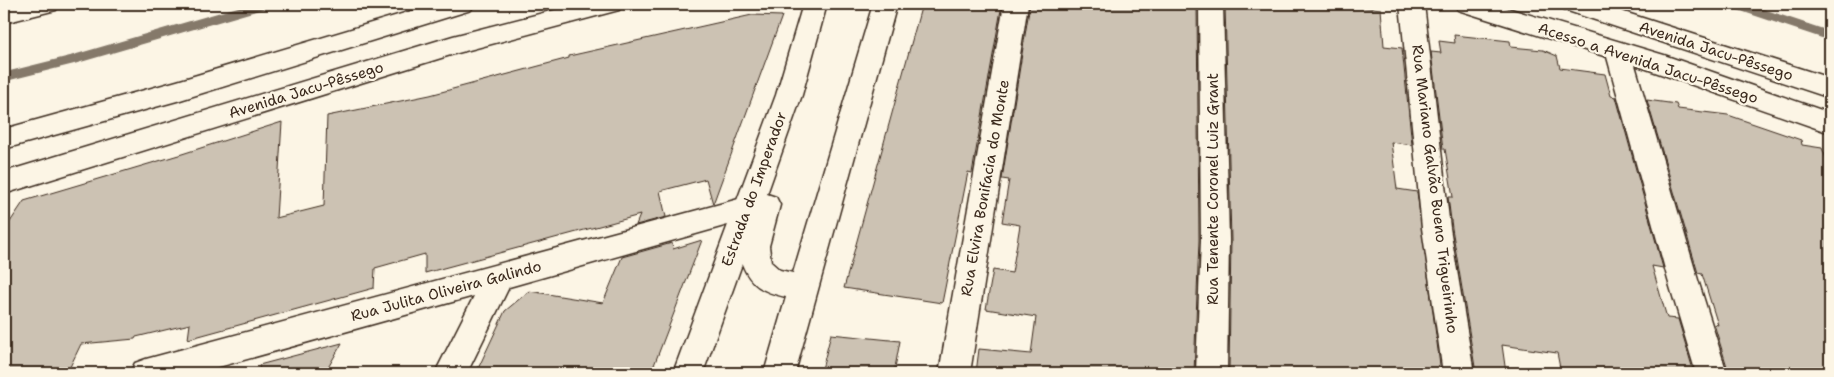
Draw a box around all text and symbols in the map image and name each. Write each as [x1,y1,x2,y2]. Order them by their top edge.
street label: Avenida Jacu-Pêssego [1636,17,1796,85]
street label: Acesso a Avenida Jacu-Pêssego [1535,18,1761,108]
street label: Rua Mariano Galvão Bueno Trigueirinho [1407,43,1463,335]
street label: Avenida Jacu-Pêssego [226,57,386,123]
street label: Rua Tenente Coronel Luiz Grant [1203,73,1223,305]
street label: Rua Elvira Bonifacia do Monte [956,78,1014,298]
street label: Estrada do Imperador [717,109,791,269]
street label: Rua Julita Oliveira Galindo [349,256,543,326]

